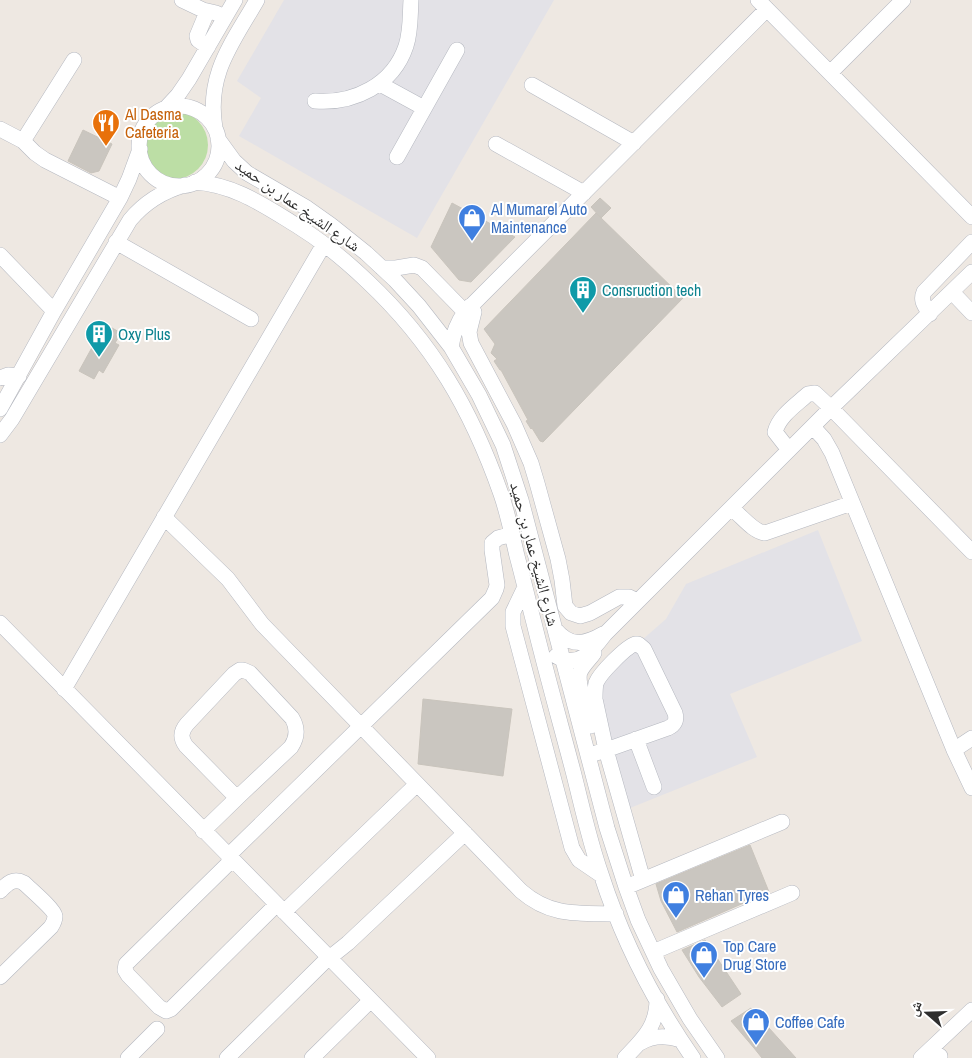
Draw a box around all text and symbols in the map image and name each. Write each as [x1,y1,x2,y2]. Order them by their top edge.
place label: Al Dasma Cafeteria [124,103,183,143]
restaurant icon: Al Dasma Cafeteria [91,108,121,147]
street label: شارع الشيخ عمار بن حميد [231,154,365,256]
place label: Al Mumarel Auto Maintenance [490,198,587,238]
shop icon: Al Mumarel Auto Maintenance [457,203,487,242]
building icon: Consruction tech [568,275,598,314]
place label: Consruction tech [602,279,701,301]
building icon: Oxy Plus [84,319,114,358]
place label: Oxy Plus [118,323,171,345]
street label: شارع الشيخ عمار بن حميد [505,480,565,628]
shop icon: Rehan Tyres [661,880,691,919]
place label: Rehan Tyres [695,884,769,906]
place label: Top Care Drug Store [723,935,786,975]
shop icon: Top Care Drug Store [689,940,719,979]
north arrow [902,988,952,1038]
text: ش [904,998,926,1019]
shop icon: Coffee Cafe [741,1007,771,1046]
place label: Coffee Cafe [775,1011,845,1033]

